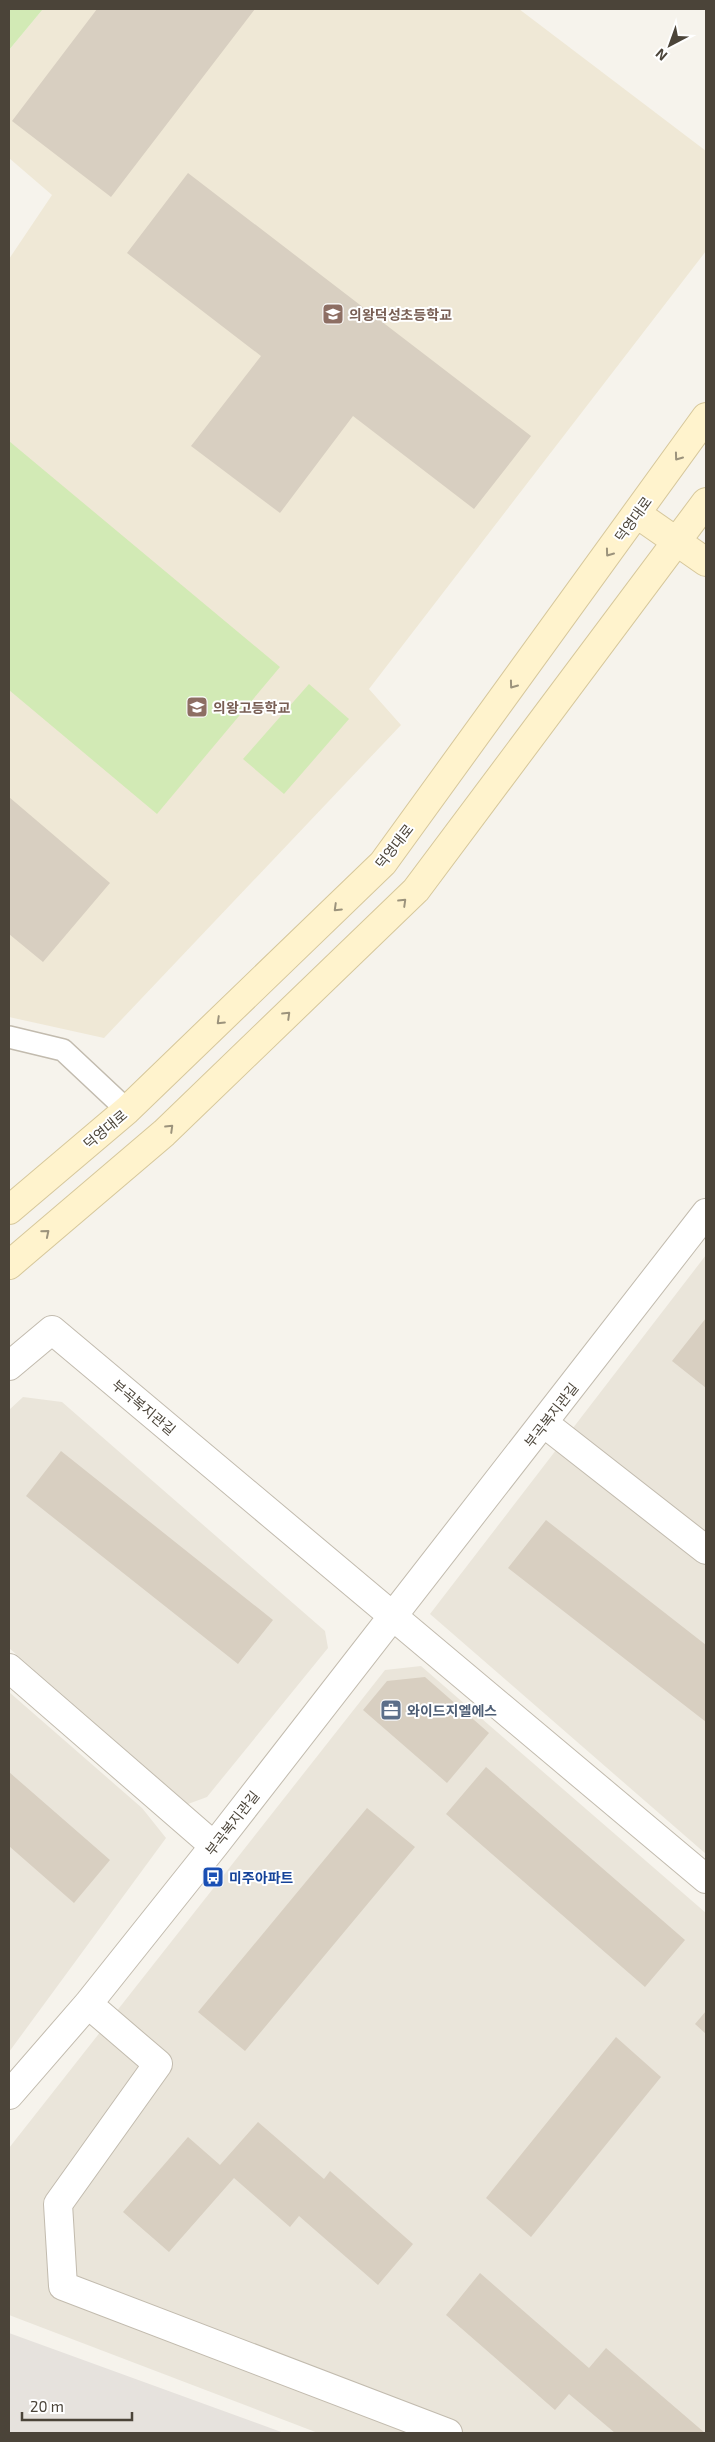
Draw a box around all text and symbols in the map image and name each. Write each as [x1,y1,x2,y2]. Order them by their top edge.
north arrow [645,20,695,70]
text: N [652,45,671,65]
school or university icon: 의왕덕성초등학교 [321,302,345,326]
place label: 의왕덕성초등학교 [349,306,452,323]
one-way arrow [675,451,684,461]
street label: 덕영대로 [611,493,655,545]
one-way arrow [606,547,614,556]
one-way arrow [510,679,519,689]
school or university icon: 의왕고등학교 [185,695,209,719]
place label: 의왕고등학교 [213,699,290,716]
street label: 덕영대로 [371,820,417,872]
one-way arrow [398,899,407,908]
one-way arrow [333,902,342,911]
one-way arrow [281,1012,290,1021]
one-way arrow [217,1015,226,1024]
street label: 덕영대로 [80,1106,130,1152]
one-way arrow [164,1125,173,1134]
one-way arrow [40,1230,49,1239]
street label: 부곡복지관길 [109,1376,179,1438]
street label: 부곡복지관길 [521,1379,581,1451]
office icon: 와이드지엘에스 [379,1698,403,1722]
place label: 와이드지엘에스 [407,1702,497,1719]
street label: 부곡복지관길 [202,1787,262,1859]
bus stop icon: 미주아파트 [201,1865,225,1889]
place label: 미주아파트 [229,1869,294,1886]
scale bar [22,2390,132,2422]
text: 20 m [30,2397,64,2415]

